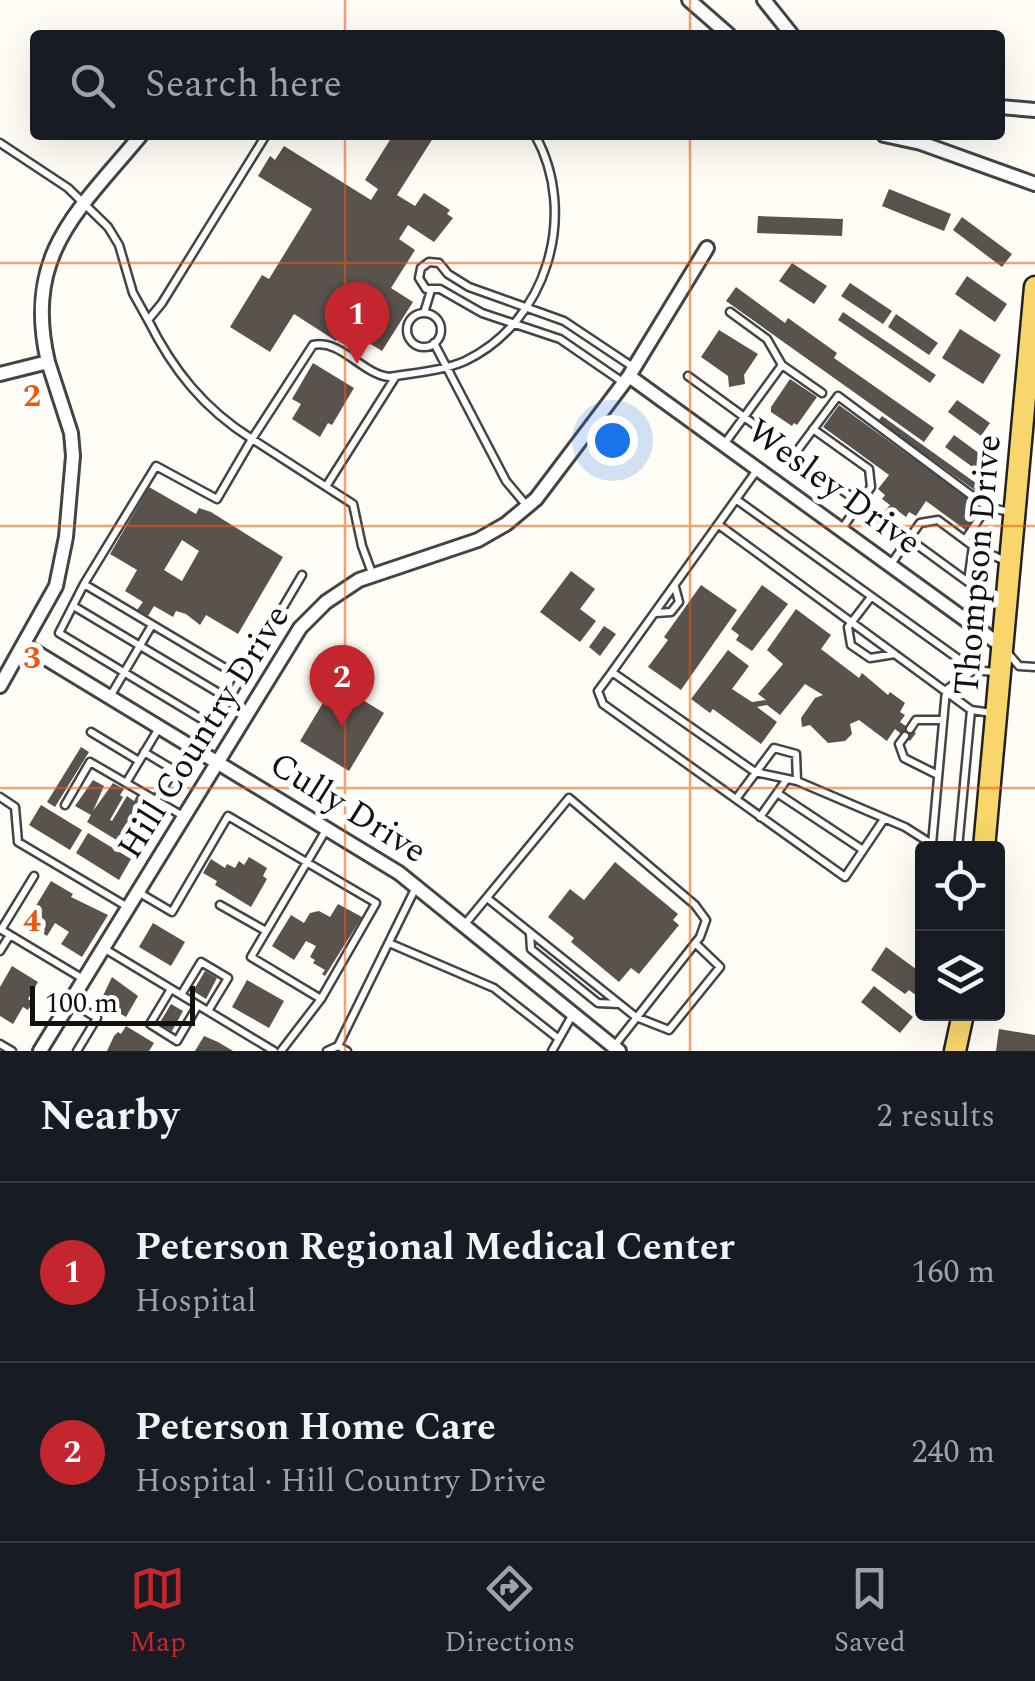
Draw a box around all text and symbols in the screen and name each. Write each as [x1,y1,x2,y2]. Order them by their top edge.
search box [30,30,1005,140]
text: Search here [145,56,342,114]
icon: search [65,58,120,113]
pin: 1 [324,282,390,364]
text: 2 [23,372,41,421]
street label: Wesley Drive [736,406,932,568]
your location [587,415,638,466]
street label: Thompson Drive [940,432,1016,698]
street label: Hill Country Drive [104,595,304,869]
text: 3 [23,634,41,683]
pin: 2 [310,644,374,727]
street label: Cully Drive [259,739,437,877]
map controls [915,841,1005,1021]
button: locate [915,841,1005,931]
text: 4 [23,897,41,946]
button: layers [915,931,1005,1021]
scale bar [30,981,195,1026]
text: 100 m [45,982,118,1025]
text: Nearby [40,1085,179,1148]
text: 2 results [876,1092,995,1141]
text: Peterson Regional Medical Center [135,1219,735,1277]
text: 1 [64,1248,81,1297]
text: 160 m [911,1248,995,1297]
text: Hospital [135,1277,256,1326]
text: Peterson Home Care [135,1399,496,1457]
text: 2 [64,1428,81,1477]
text: 240 m [911,1428,995,1477]
text: Hospital · Hill Country Drive [135,1457,546,1506]
tab: Map [129,1561,186,1664]
tab: Directions [444,1561,575,1664]
tab: Saved [834,1561,906,1664]

